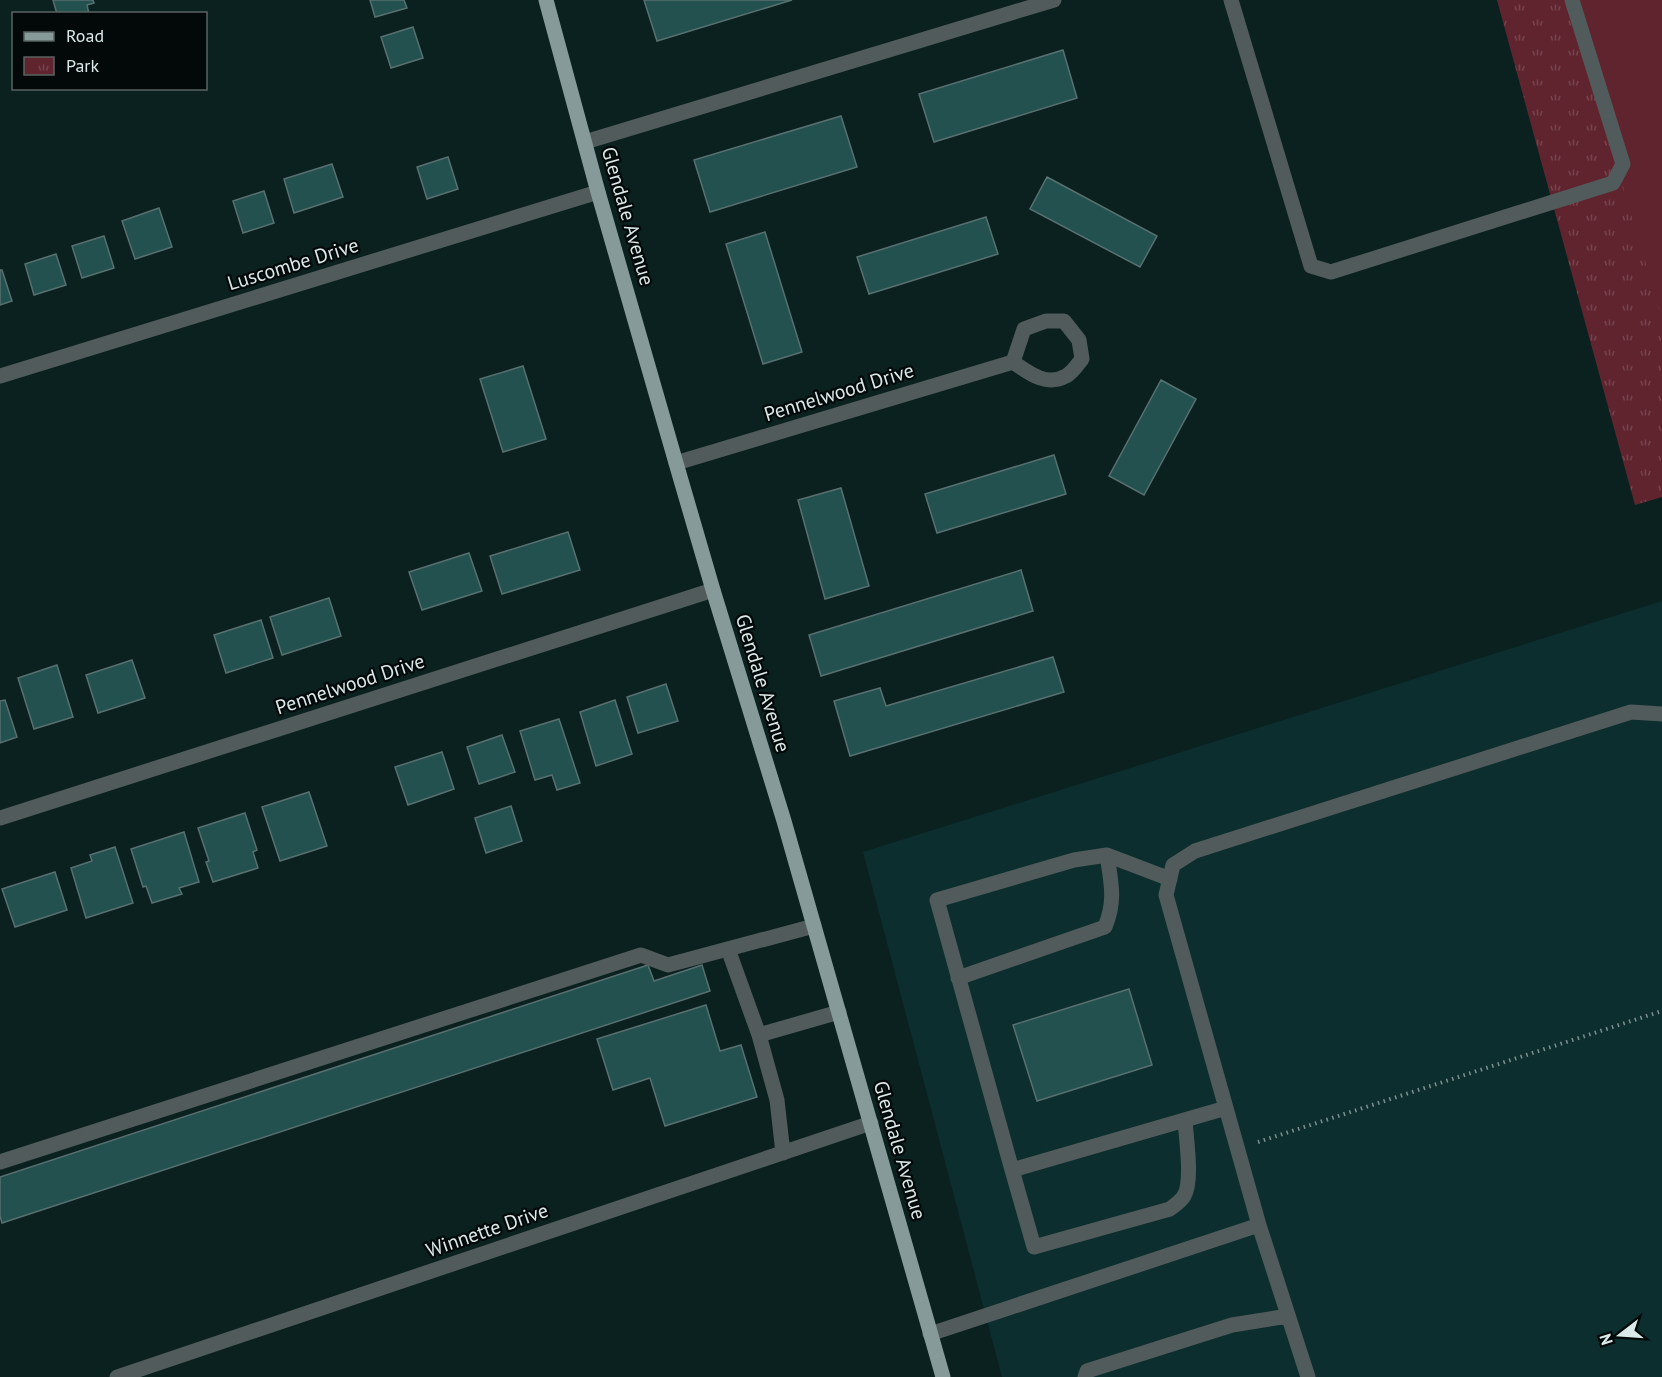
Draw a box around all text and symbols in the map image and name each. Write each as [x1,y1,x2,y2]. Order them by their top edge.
legend [12,12,207,90]
text: Road [66,24,104,47]
text: Park [66,54,99,77]
street label: Glendale Avenue [596,144,660,288]
street label: Luscombe Drive [224,232,362,296]
street label: Pennelwood Drive [761,357,917,427]
street label: Glendale Avenue [730,611,796,755]
street label: Pennelwood Drive [272,648,428,720]
street label: Glendale Avenue [868,1078,932,1222]
street label: Winnette Drive [422,1197,552,1263]
north arrow [1590,1305,1650,1365]
text: N [1595,1331,1617,1347]

